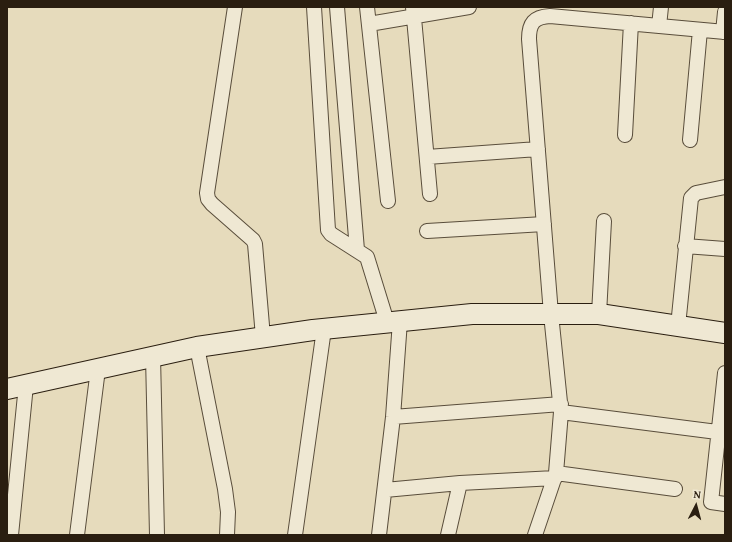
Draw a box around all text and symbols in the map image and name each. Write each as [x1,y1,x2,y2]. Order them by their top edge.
north arrow [676,486,716,526]
text: N [693,486,702,502]

